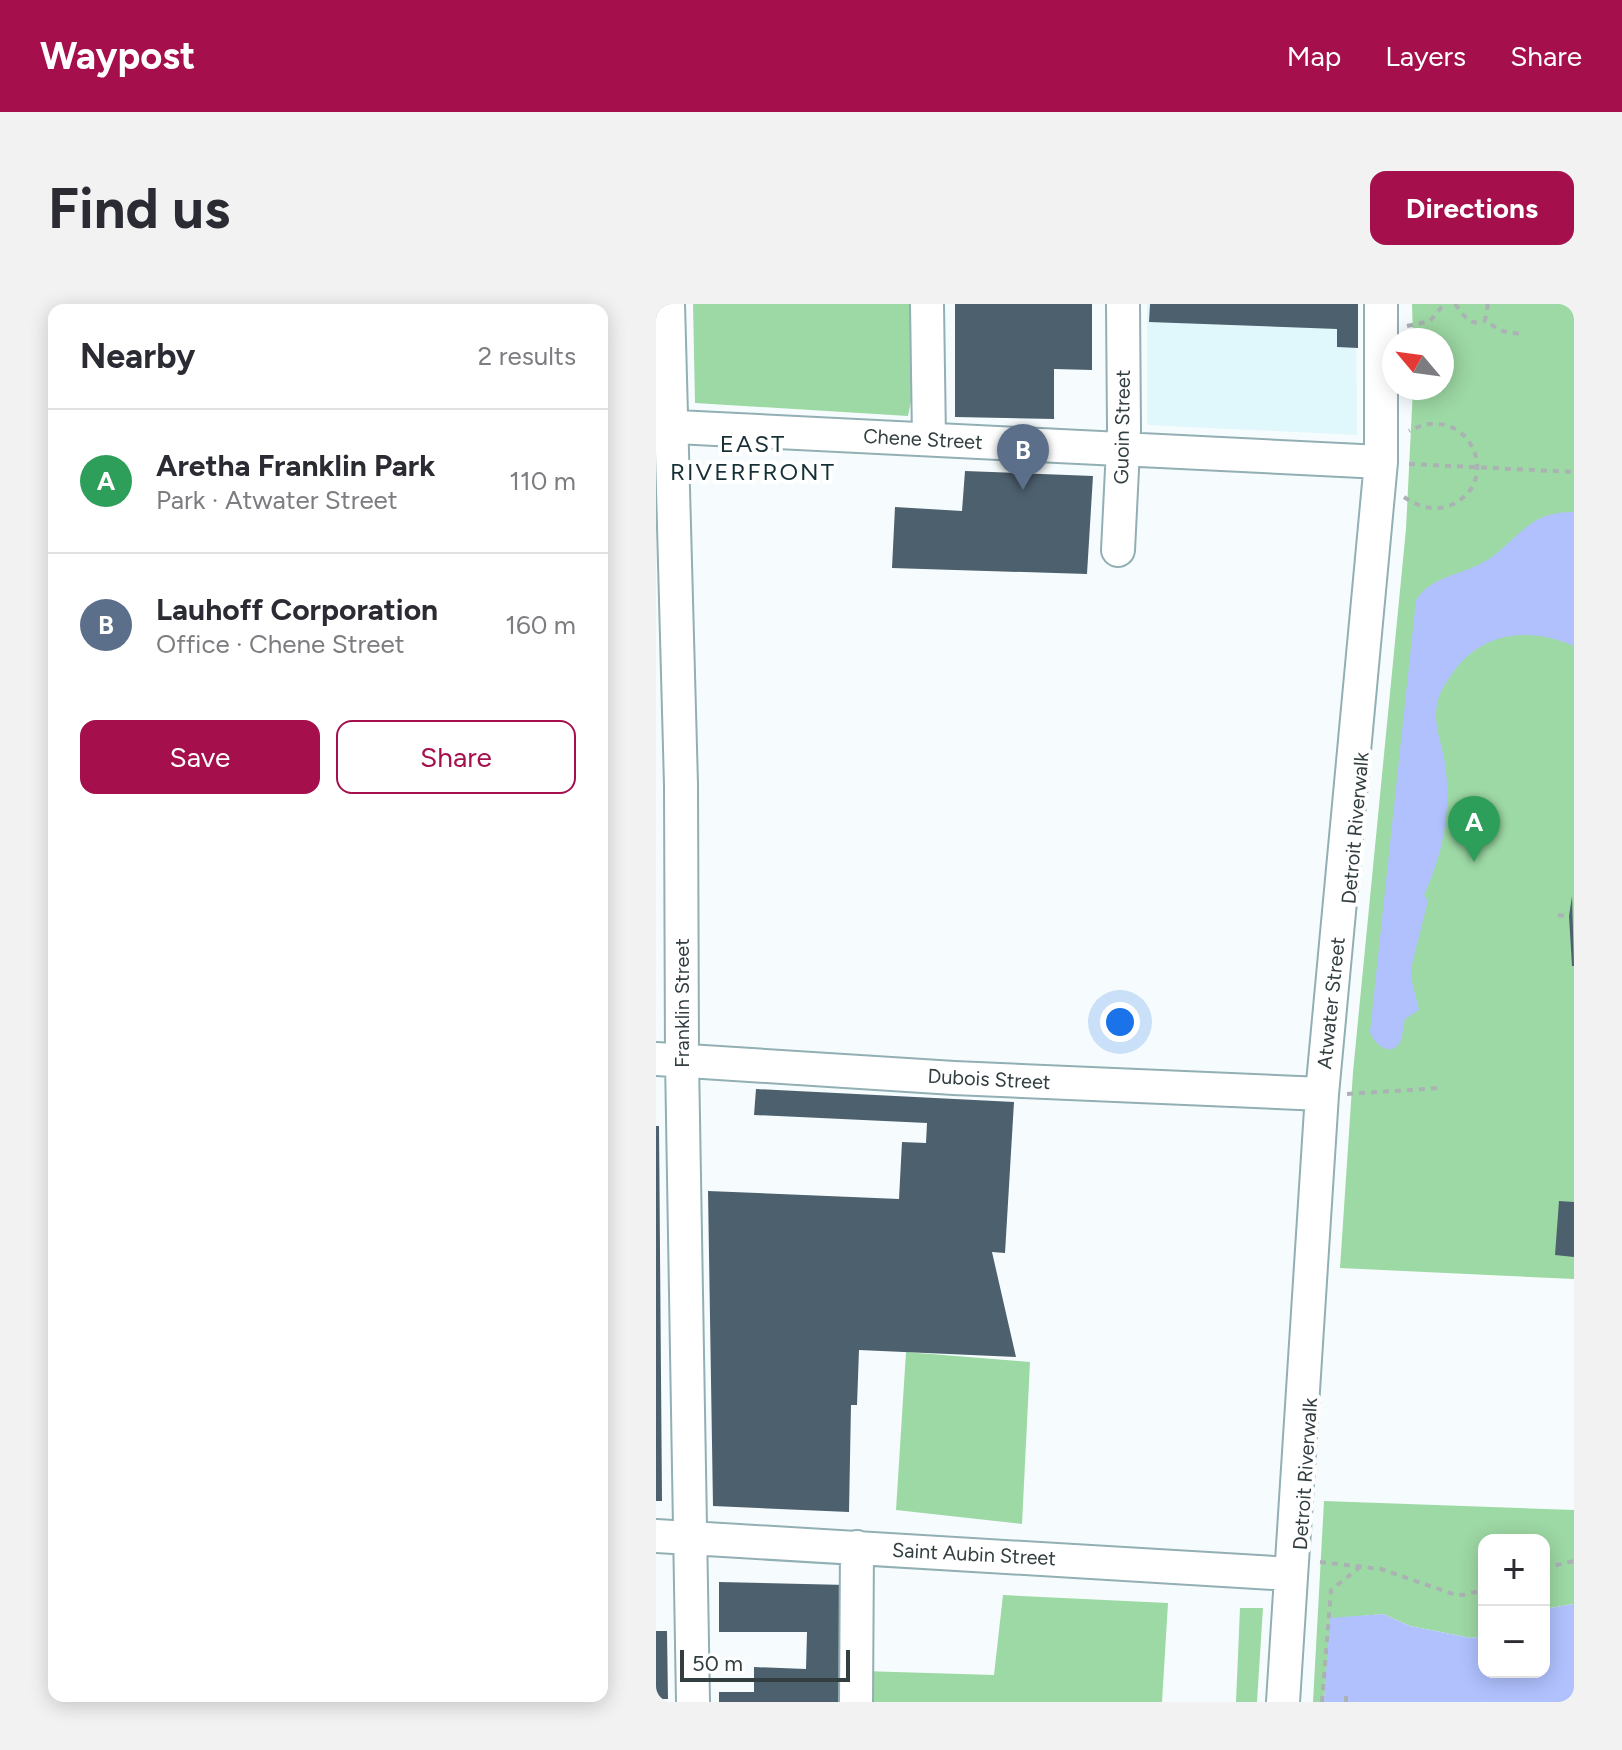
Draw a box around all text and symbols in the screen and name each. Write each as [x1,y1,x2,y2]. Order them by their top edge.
text: Waypost [40,33,195,79]
text: Map [1287,39,1341,73]
text: Layers [1385,39,1466,73]
text: Share [1510,39,1582,73]
button: Directions [1370,171,1574,245]
text: Find us [48,175,230,242]
north arrow [1382,328,1454,400]
text: Nearby [80,336,195,377]
text: 2 results [478,340,576,372]
street label: Guoin Street [1109,369,1135,485]
street label: Chene Street [863,424,983,454]
pin: B [997,424,1049,490]
district label: EAST RIVERFRONT [670,429,836,486]
text: Aretha Franklin Park [156,447,435,484]
text: A [97,465,115,497]
text: 110 m [509,465,576,497]
text: Park · Atwater Street [156,484,398,516]
text: Lauhoff Corporation [156,591,438,628]
text: B [98,609,114,641]
text: 160 m [505,609,576,641]
text: Office · Chene Street [156,628,404,660]
button: Save [80,720,320,794]
button: Share [336,720,576,794]
street label: Detroit Riverwalk [1336,751,1374,905]
pin: A [1448,796,1500,862]
street label: Atwater Street [1312,936,1350,1070]
street label: Franklin Street [670,938,694,1068]
your location [1100,1002,1140,1042]
street label: Dubois Street [927,1064,1051,1094]
street label: Detroit Riverwalk [1288,1397,1322,1551]
map controls [1478,1534,1550,1678]
button: + [1478,1534,1550,1606]
street label: Saint Aubin Street [892,1538,1056,1570]
button: − [1478,1606,1550,1678]
scale bar [680,1646,850,1682]
text: 50 m [692,1650,743,1677]

